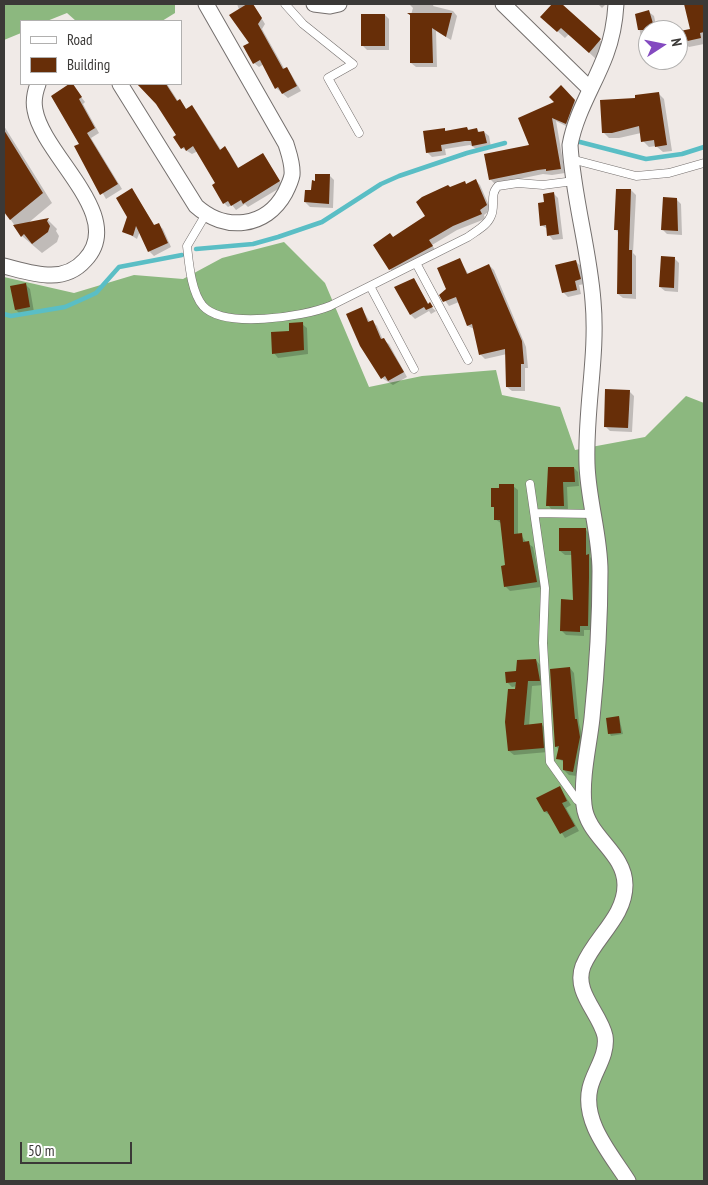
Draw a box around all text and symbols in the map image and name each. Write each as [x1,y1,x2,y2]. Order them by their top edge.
legend [20,20,182,85]
north arrow [638,20,688,70]
text: Road [67,30,93,49]
text: N [667,37,686,48]
text: Building [67,55,110,74]
scale bar [22,1132,135,1164]
text: 50 m [28,1141,54,1160]

